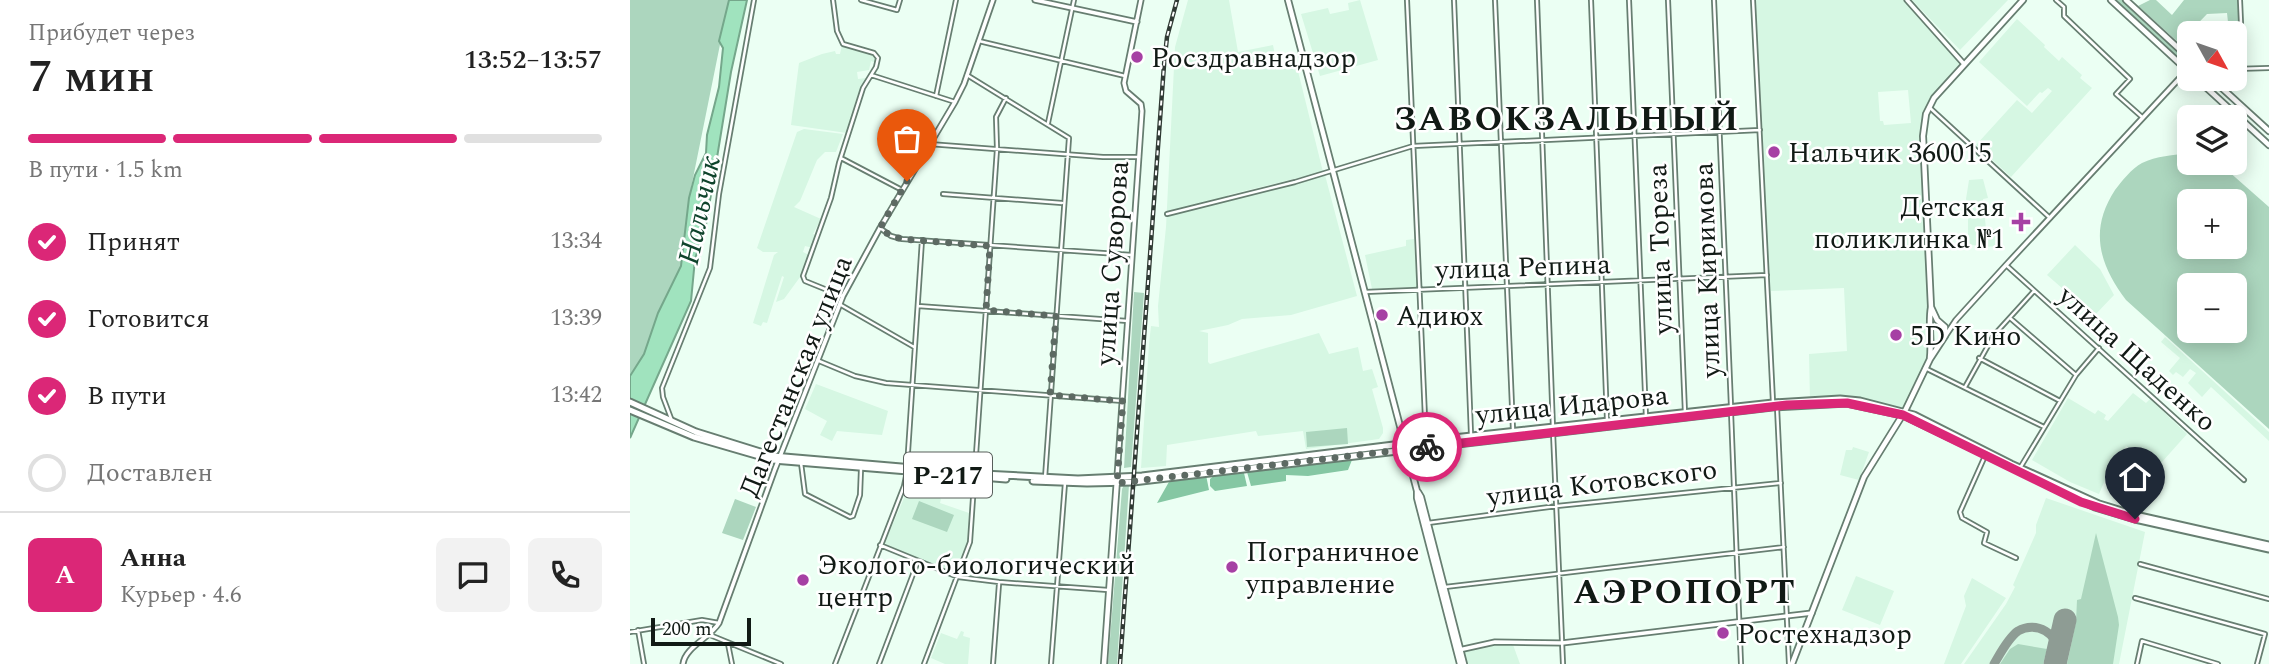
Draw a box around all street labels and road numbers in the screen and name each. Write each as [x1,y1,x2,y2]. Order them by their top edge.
street label: улица Суворова [1084,159,1141,368]
street label: улица Киримова [1682,161,1733,379]
street label: улица Тореза [1636,162,1685,336]
street label: улица Репина [1433,243,1612,292]
street label: Дагестанская улица [728,249,865,504]
street label: улица Щаденко [2047,275,2226,442]
street label: улица Идарова [1473,374,1671,437]
street label: улица Котовского [1484,448,1720,519]
road number: Р-217 [904,453,992,498]

